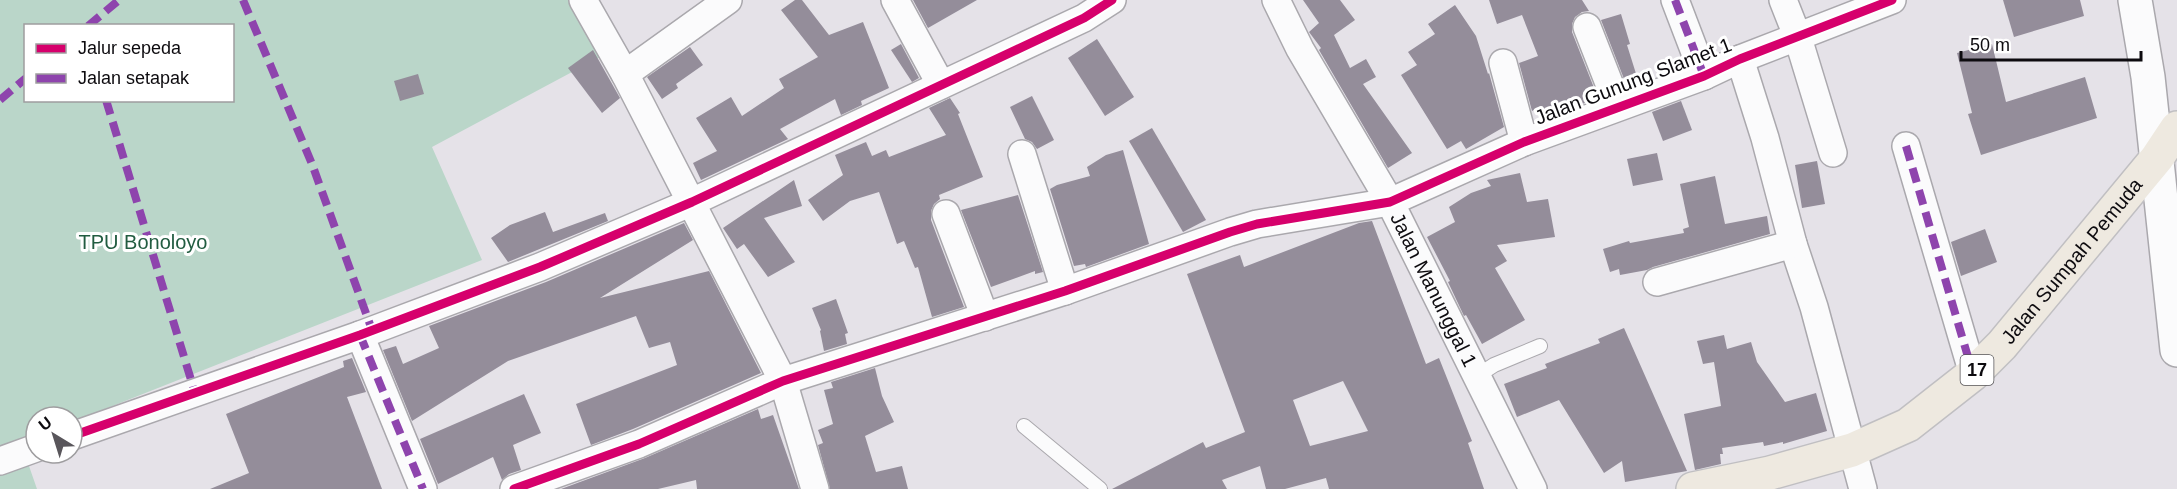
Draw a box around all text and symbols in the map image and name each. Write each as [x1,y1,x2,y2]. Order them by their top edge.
legend [24,24,234,102]
scale bar [1961,24,2141,62]
street label: Jalan Gunung Slamet 1 [1531,33,1735,129]
text: 50 m [1970,35,2010,55]
text: Jalur sepeda [78,38,182,58]
text: Jalan setapak [78,68,190,88]
street label: Jalan Sumpah Pemuda [1997,173,2147,348]
street label: Jalan Manunggal 1 [1386,209,1481,370]
park label: TPU Bonoloyo [79,231,207,253]
road number: 17 [1960,355,1994,385]
north arrow [24,405,84,465]
text: U [35,413,55,434]

